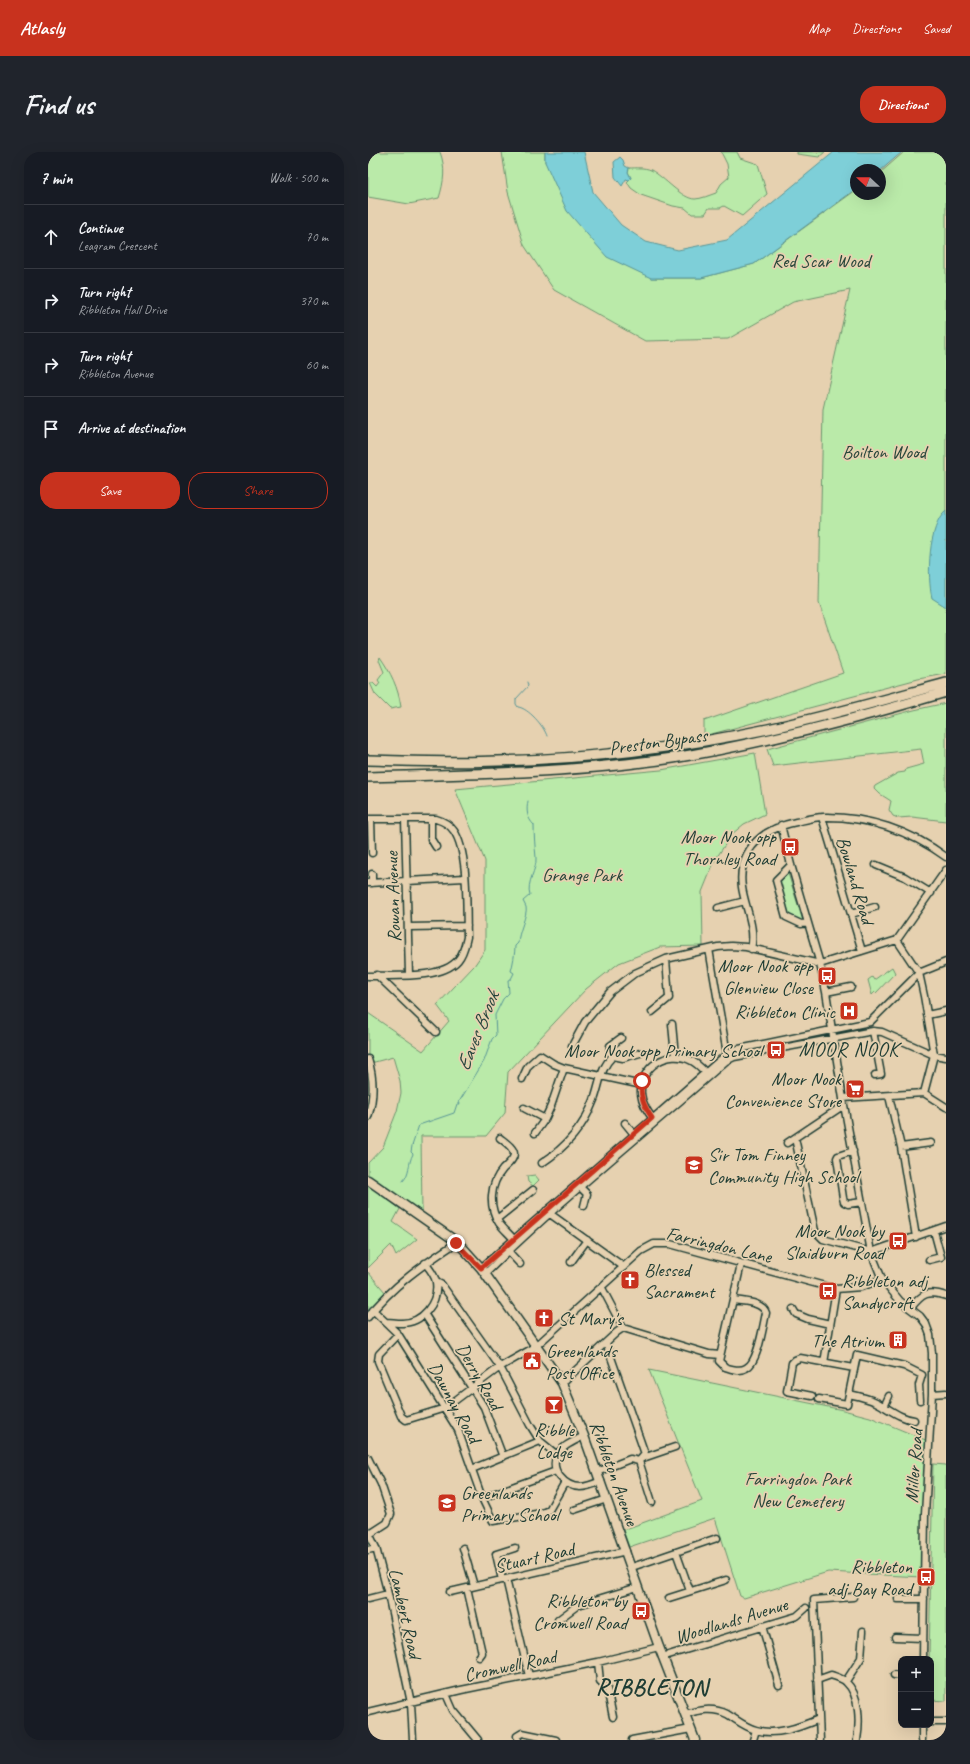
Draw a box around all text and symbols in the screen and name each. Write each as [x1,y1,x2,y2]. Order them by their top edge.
text: Atlasly [20,16,64,40]
text: Map [809,20,830,37]
text: Directions [852,20,901,37]
text: Saved [923,20,950,37]
button: Directions [860,86,946,123]
text: Find us [24,87,94,122]
north arrow [850,164,886,200]
text: 7 min [40,168,73,189]
text: Walk · 500 m [269,170,328,186]
text: Continue [78,219,123,238]
icon: ahead [40,226,62,248]
text: 70 m [306,229,328,245]
text: Leagram Crescent [78,238,157,254]
park label: Red Scar Wood [772,249,873,273]
text: Turn right [78,283,131,302]
icon: right [40,290,62,312]
text: 370 m [300,293,328,309]
text: Ribbleton Hall Drive [78,302,167,318]
text: Turn right [78,347,131,366]
icon: right [40,354,62,376]
text: 60 m [306,357,328,373]
text: Ribbleton Avenue [78,366,153,382]
icon: arrive [40,418,62,440]
text: Arrive at destination [78,419,185,438]
park label: Boilton Wood [842,440,930,464]
button: Save [40,472,180,509]
button: Share [188,472,328,509]
street label: Preston Bypass [608,723,710,761]
place label: Moor Nook opp Thornley Road [681,825,779,871]
street label: Bowland Road [830,834,881,930]
bus stop icon: Moor Nook opp Thornley Road [779,836,801,858]
street label: Rowan Avenue [379,849,407,943]
park label: Grange Park [542,863,623,887]
place label: Moor Nook opp Glenview Close [718,954,815,1000]
bus stop icon: Moor Nook opp Glenview Close [816,965,838,987]
water label: Eaves Brook [450,985,506,1074]
place label: Ribbleton Clinic [735,1000,836,1024]
hospital icon: Ribbleton Clinic [838,1000,860,1022]
district label: MOOR NOOK [799,1037,902,1062]
place label: Moor Nook opp Primary School [564,1039,766,1063]
bus stop icon: Moor Nook opp Primary School [765,1039,787,1061]
place label: Moor Nook Convenience Store [725,1067,843,1113]
route start [633,1072,651,1090]
supermarket icon: Moor Nook Convenience Store [844,1078,866,1100]
place label: Sir Tom Finney Community High School [708,1143,862,1189]
school or university icon: Sir Tom Finney Community High School [683,1154,705,1176]
place label: Moor Nook by Slaidburn Road [785,1219,887,1265]
street label: Farringdon Lane [664,1221,776,1269]
bus stop icon: Moor Nook by Slaidburn Road [887,1230,909,1252]
route end [447,1234,465,1252]
place label: Blessed Sacrament [644,1258,716,1304]
church icon: Blessed Sacrament [619,1269,641,1291]
place label: Ribbleton adj Sandycroft [842,1269,930,1315]
bus stop icon: Ribbleton adj Sandycroft [817,1280,839,1302]
church icon: St Mary's [533,1307,555,1329]
place label: St Mary's [558,1307,625,1331]
place label: The Atrium [811,1329,886,1353]
building icon: The Atrium [887,1329,909,1351]
street label: Derry Road [450,1339,510,1417]
place label: Greenlands Post Office [546,1339,618,1385]
public building icon: Greenlands Post Office [521,1350,543,1372]
street label: Dawnay Road [422,1358,488,1450]
bar icon: Ribble Lodge [543,1394,565,1416]
place label: Ribble Lodge [534,1418,576,1464]
street label: Ribbleton Avenue [584,1418,645,1531]
street label: Miller Road [899,1425,929,1504]
park label: Farringdon Park New Cemetery [745,1467,852,1513]
place label: Greenlands Primary School [461,1481,562,1527]
school or university icon: Greenlands Primary School [436,1492,458,1514]
street label: Stuart Road [492,1536,580,1579]
place label: Ribbleton adj Bay Road [827,1555,916,1601]
street label: Lambert Road [383,1566,428,1664]
bus stop icon: Ribbleton adj Bay Road [915,1566,937,1588]
place label: Ribbleton by Cromwell Road [533,1589,630,1635]
street label: Woodlands Avenue [672,1592,792,1649]
bus stop icon: Ribbleton by Cromwell Road [630,1600,652,1622]
street label: Cromwell Road [462,1644,561,1687]
map controls [898,1656,934,1728]
button: + [898,1656,934,1692]
district label: RIBBLETON [596,1673,711,1702]
button: − [898,1692,934,1728]

